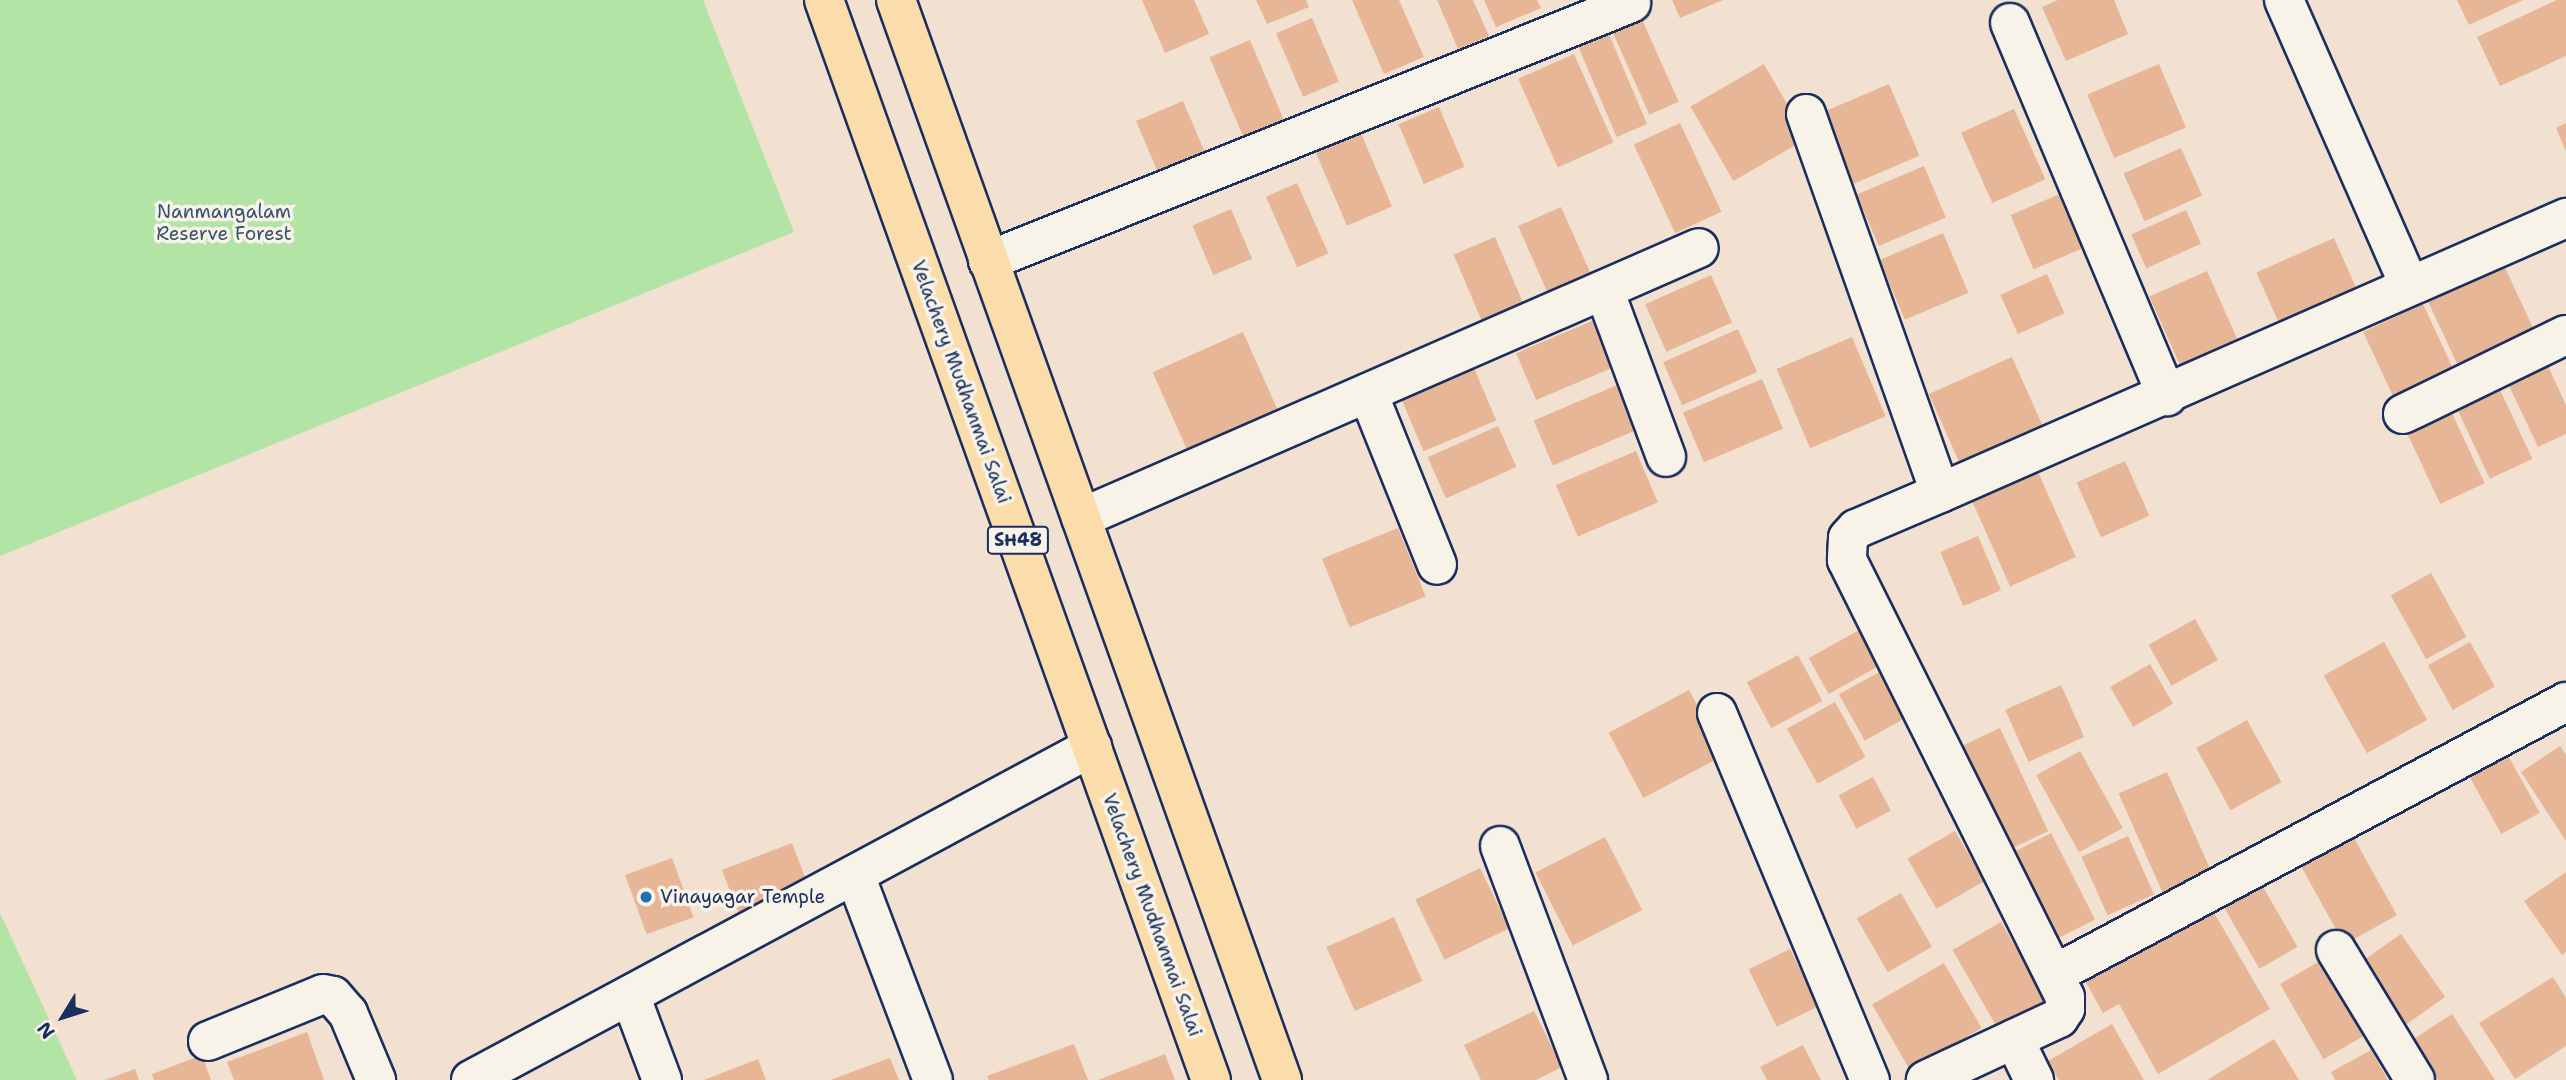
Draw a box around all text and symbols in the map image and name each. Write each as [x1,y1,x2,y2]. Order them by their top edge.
park label: Nanmangalam Reserve Forest [156,201,292,245]
street label: Velachery Mudhanmai Salai [906,257,1016,507]
road number: SH48 [986,526,1050,554]
street label: Velachery Mudhanmai Salai [1097,790,1207,1040]
place label: Vinayagar Temple [660,886,825,908]
marker: Vinayagar Temple [638,889,654,905]
north arrow [28,982,98,1052]
text: N [32,1017,61,1044]

